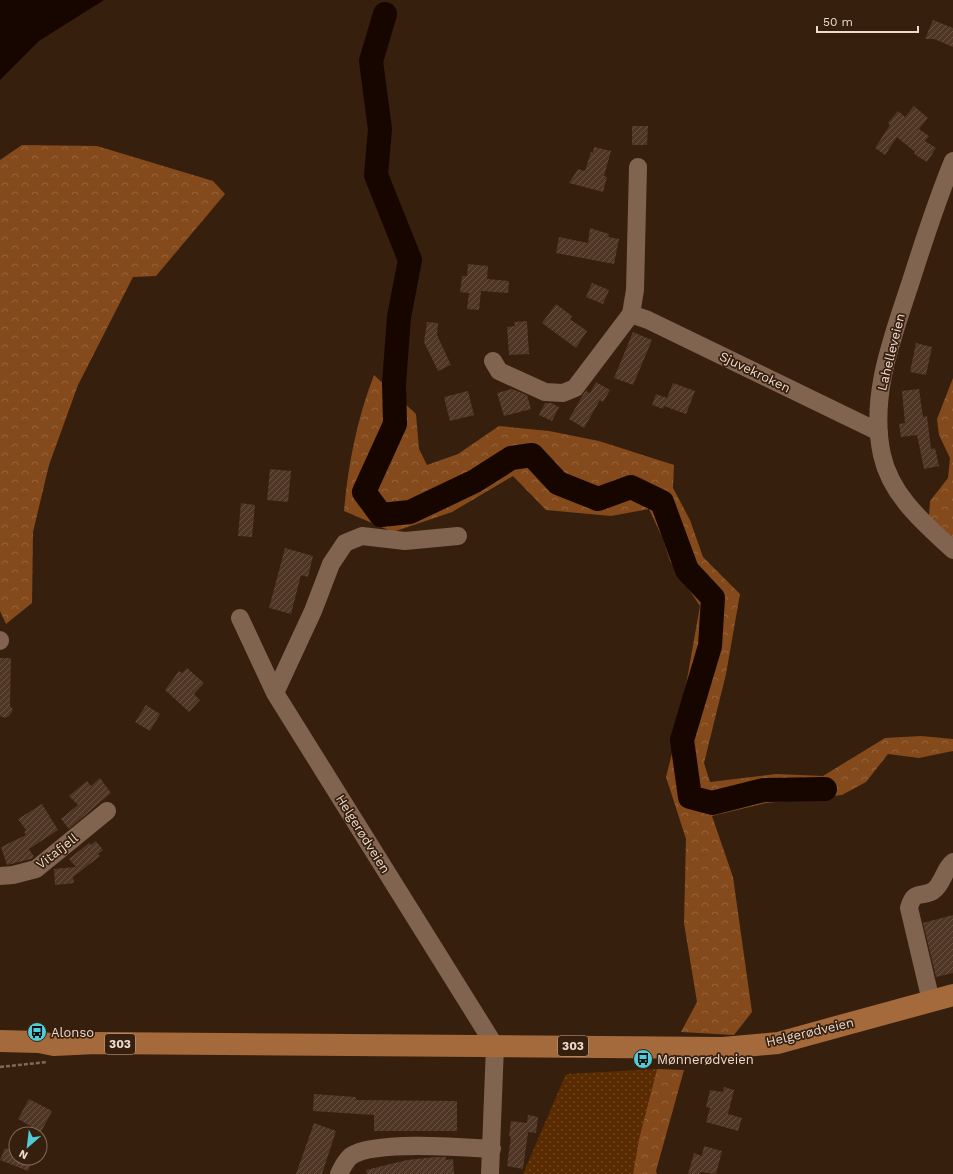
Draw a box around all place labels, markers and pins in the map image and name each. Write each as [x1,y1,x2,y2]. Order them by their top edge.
bus stop icon: Alonso [26,1021,48,1043]
place label: Alonso [51,1025,94,1040]
bus stop icon: Mønnerødveien [632,1048,654,1070]
place label: Mønnerødveien [657,1052,754,1067]

